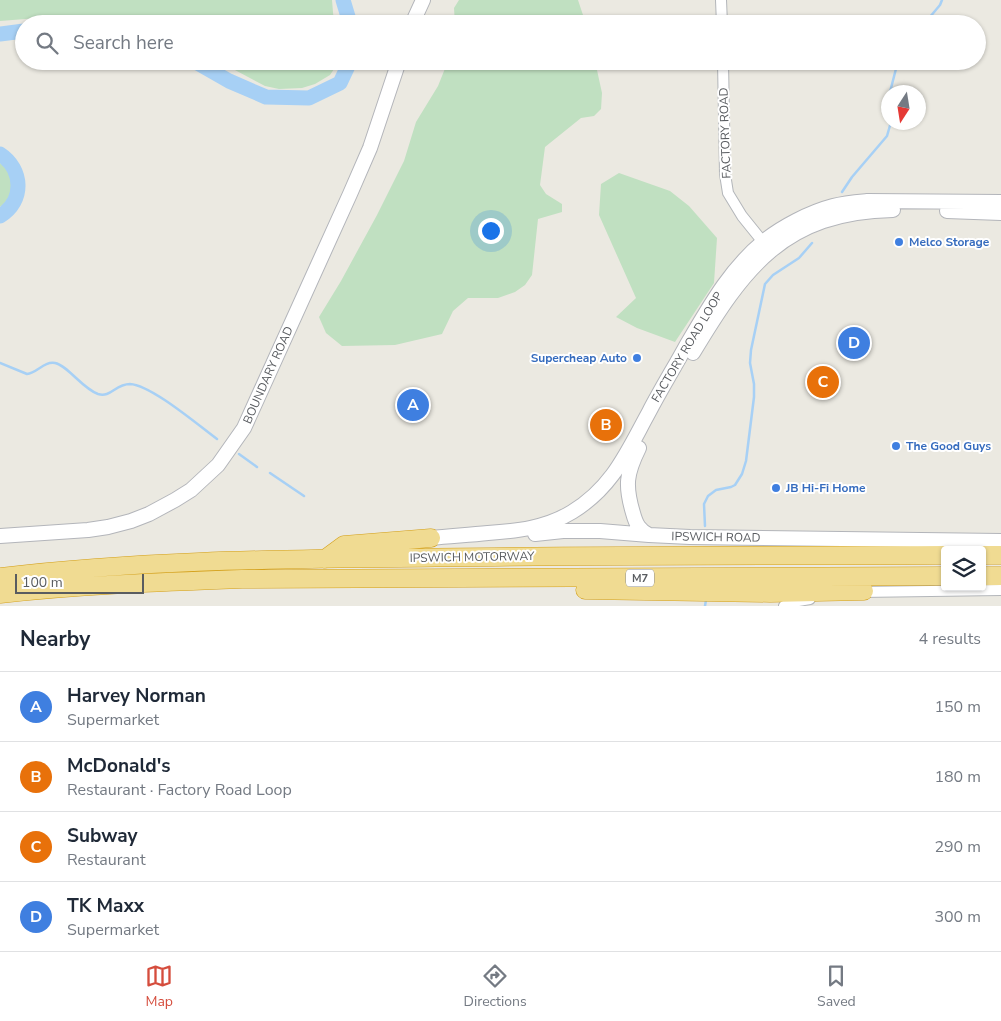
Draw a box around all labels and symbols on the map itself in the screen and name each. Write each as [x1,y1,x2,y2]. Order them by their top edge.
north arrow [881,85,926,130]
street label: FACTORY ROAD [715,87,735,179]
your location [478,218,504,244]
place label: Melco Storage [909,234,990,250]
marker: Melco Storage [893,236,905,248]
street label: FACTORY ROAD LOOP [648,288,727,405]
street label: BOUNDARY ROAD [239,324,297,426]
pin: D [838,324,870,362]
place label: Supercheap Auto [531,350,627,366]
marker: Supercheap Auto [631,352,643,364]
pin: C [807,363,839,401]
pin: A [397,386,429,424]
pin: B [590,406,622,444]
place label: The Good Guys [906,438,991,454]
marker: The Good Guys [890,440,902,452]
place label: JB Hi-Fi Home [785,480,866,496]
marker: JB Hi-Fi Home [770,482,782,494]
street label: IPSWICH ROAD [671,528,761,546]
street label: IPSWICH MOTORWAY [409,548,535,566]
road number: M7 [626,570,654,586]
scale bar [15,571,144,594]

